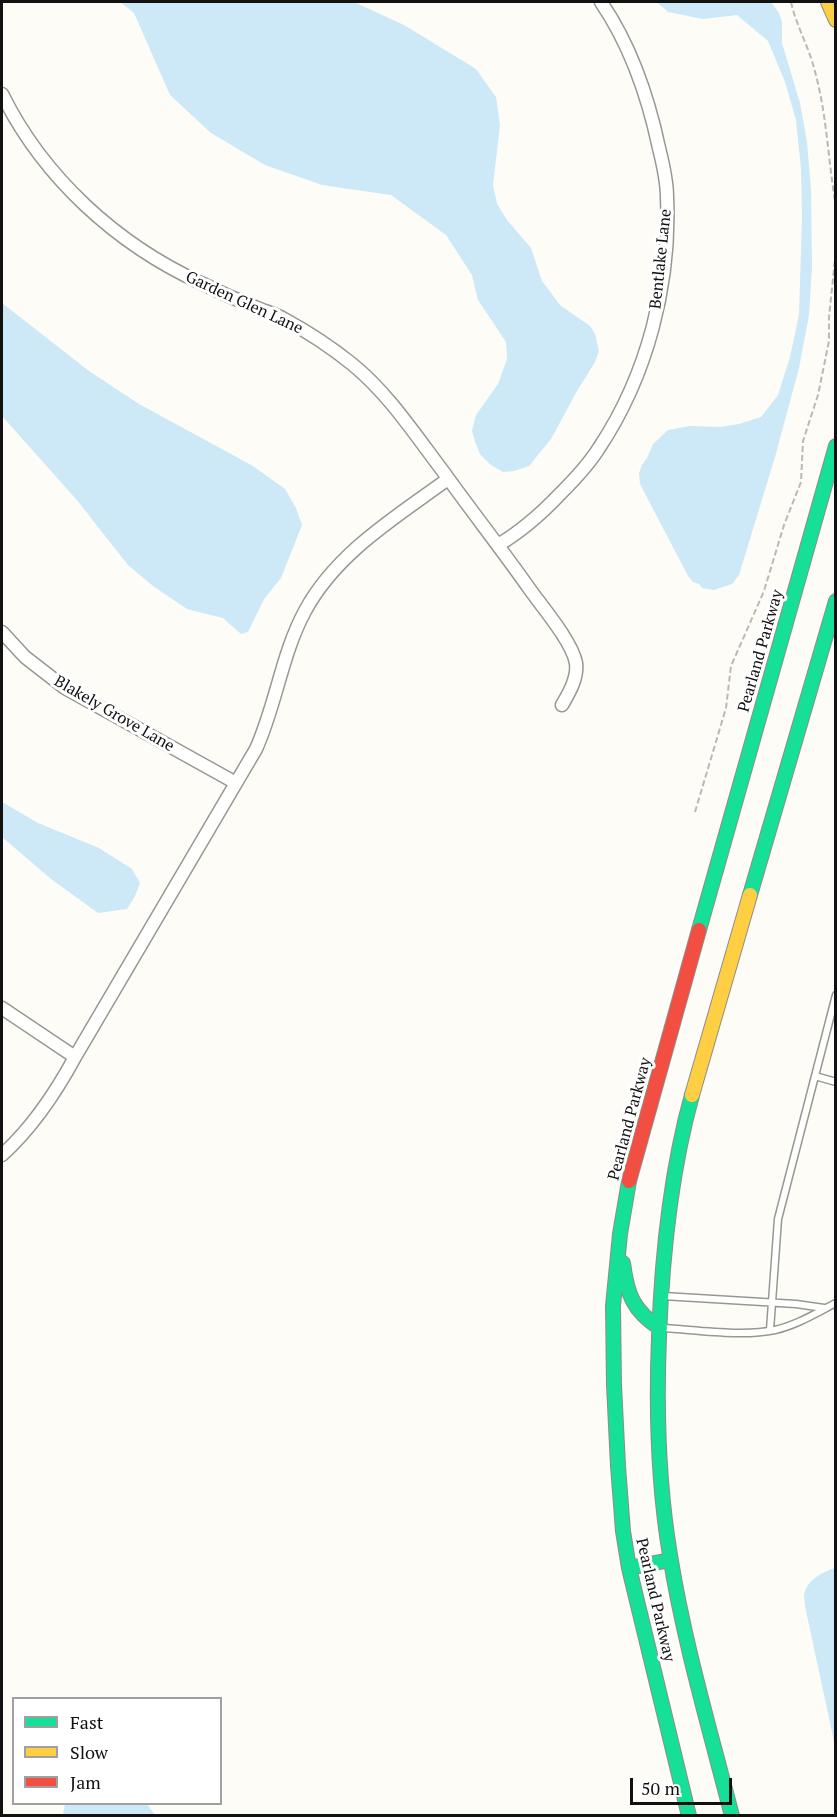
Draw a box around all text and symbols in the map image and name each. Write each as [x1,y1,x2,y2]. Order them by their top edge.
street label: Bentlake Lane [646,208,676,310]
street label: Garden Glen Lane [182,267,306,339]
street label: Pearland Parkway [734,588,788,714]
street label: Blakely Grove Lane [51,672,177,756]
street label: Pearland Parkway [604,1056,656,1182]
street label: Pearland Parkway [631,1536,679,1664]
legend [12,1697,222,1805]
text: Fast [70,1710,103,1734]
text: Slow [70,1740,108,1764]
scale bar [633,1766,735,1804]
text: Jam [70,1770,101,1794]
text: 50 m [641,1776,680,1800]

